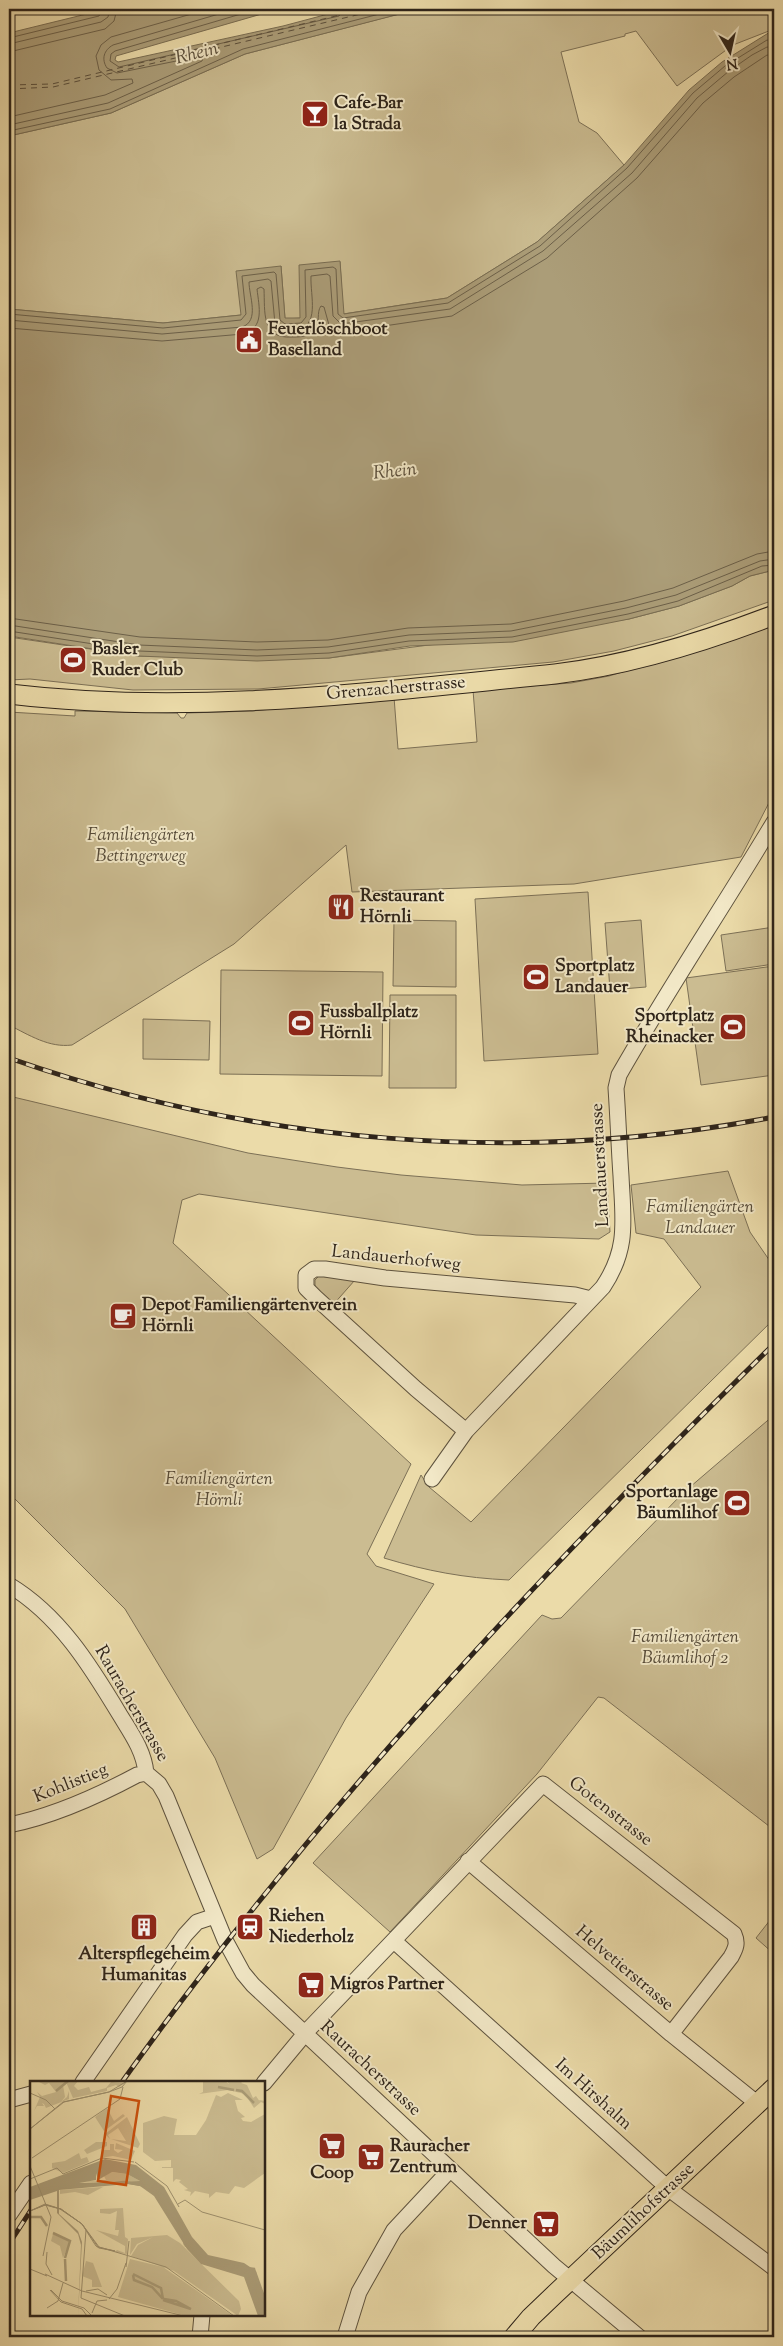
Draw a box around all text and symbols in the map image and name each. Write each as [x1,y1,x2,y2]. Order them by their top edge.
north arrow [706,28,756,78]
water label: Rhein [173,36,221,72]
text: N [725,52,739,74]
place label: Cafe-Bar la Strada [334,91,403,138]
bar icon: Cafe-Bar la Strada [300,99,330,129]
place label: Feuerlöschboot Baselland [268,317,388,364]
public building icon: Feuerlöschboot Baselland [234,325,264,355]
water label: Rhein [372,456,418,488]
place label: Basler Ruder Club [92,637,183,684]
sports icon: Basler Ruder Club [58,645,88,675]
street label: Grenzacherstrasse [325,670,467,708]
park label: Familiengärten Bettingerweg [87,823,195,870]
place label: Restaurant Hörnli [360,884,445,931]
restaurant icon: Restaurant Hörnli [326,892,356,922]
place label: Sportplatz Landauer [555,954,635,1001]
sports icon: Sportplatz Landauer [521,962,551,992]
place label: Fussballplatz Hörnli [320,1000,418,1047]
place label: Sportplatz Rheinacker [626,1004,714,1051]
sports icon: Fussballplatz Hörnli [286,1008,316,1038]
sports icon: Sportplatz Rheinacker [718,1012,748,1042]
street label: Landauerstrasse [585,1102,617,1228]
park label: Familiengärten Landauer [646,1195,754,1242]
street label: Landauerhofweg [330,1239,462,1279]
place label: Depot Familiengärtenverein Hörnli [142,1293,358,1340]
cafe icon: Depot Familiengärtenverein Hörnli [108,1301,138,1331]
park label: Familiengärten Hörnli [165,1467,273,1514]
place label: Sportanlage Bäumlihof [625,1480,720,1527]
sports icon: Sportanlage Bäumlihof [722,1488,752,1518]
park label: Familiengärten Bäumlihof 2 [631,1625,739,1672]
street label: Rauracherstrasse [87,1641,175,1767]
street label: Kohlistieg [30,1757,112,1811]
street label: Gotenstrasse [562,1771,658,1853]
place label: Riehen Niederholz [269,1904,354,1951]
building icon: Alterspflegeheim Humanitas [129,1912,159,1942]
station icon: Riehen Niederholz [235,1912,265,1942]
street label: Helvetierstrasse [569,1920,679,2018]
place label: Alterspflegeheim Humanitas [78,1942,210,1989]
supermarket icon: Migros Partner [296,1970,326,2000]
place label: Migros Partner [330,1972,445,1998]
street label: Rauracherstrasse [313,2015,427,2123]
street label: Im Hirshalm [548,2053,638,2137]
inset map [30,2081,265,2316]
supermarket icon: Coop [317,2131,347,2161]
place label: Rauracher Zentrum [390,2134,470,2181]
supermarket icon: Rauracher Zentrum [356,2142,386,2172]
street label: Bäumlihofstrasse [587,2157,701,2267]
place label: Coop [310,2161,354,2187]
supermarket icon: Denner [531,2209,561,2239]
place label: Denner [468,2211,527,2237]

